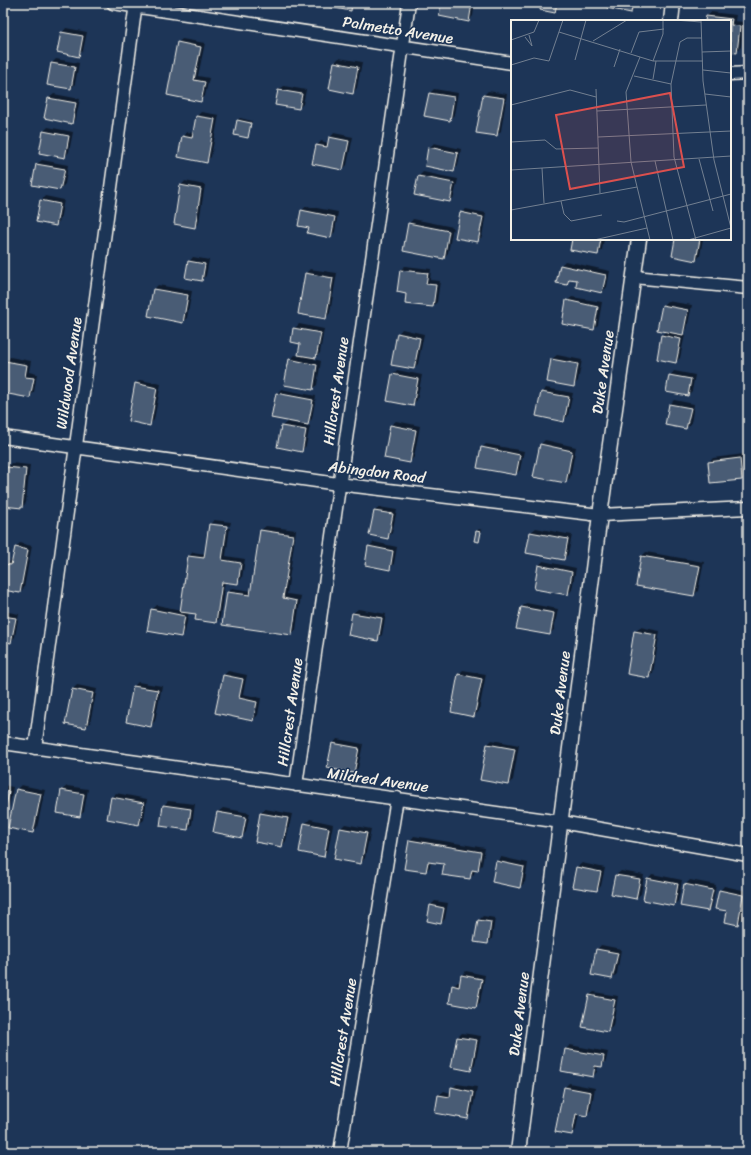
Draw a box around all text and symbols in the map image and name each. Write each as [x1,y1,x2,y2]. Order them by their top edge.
street label: Palmetto Avenue [341,8,455,52]
inset map [511,20,731,240]
street label: Wildwood Avenue [48,315,90,431]
street label: Duke Avenue [584,328,622,416]
street label: Hillcrest Avenue [316,335,357,447]
street label: Abingdon Road [326,453,428,491]
street label: Duke Avenue [542,649,578,737]
street label: Hillcrest Avenue [270,656,311,768]
street label: Mildred Avenue [326,760,431,800]
street label: Duke Avenue [501,970,537,1058]
street label: Hillcrest Avenue [322,976,364,1088]

